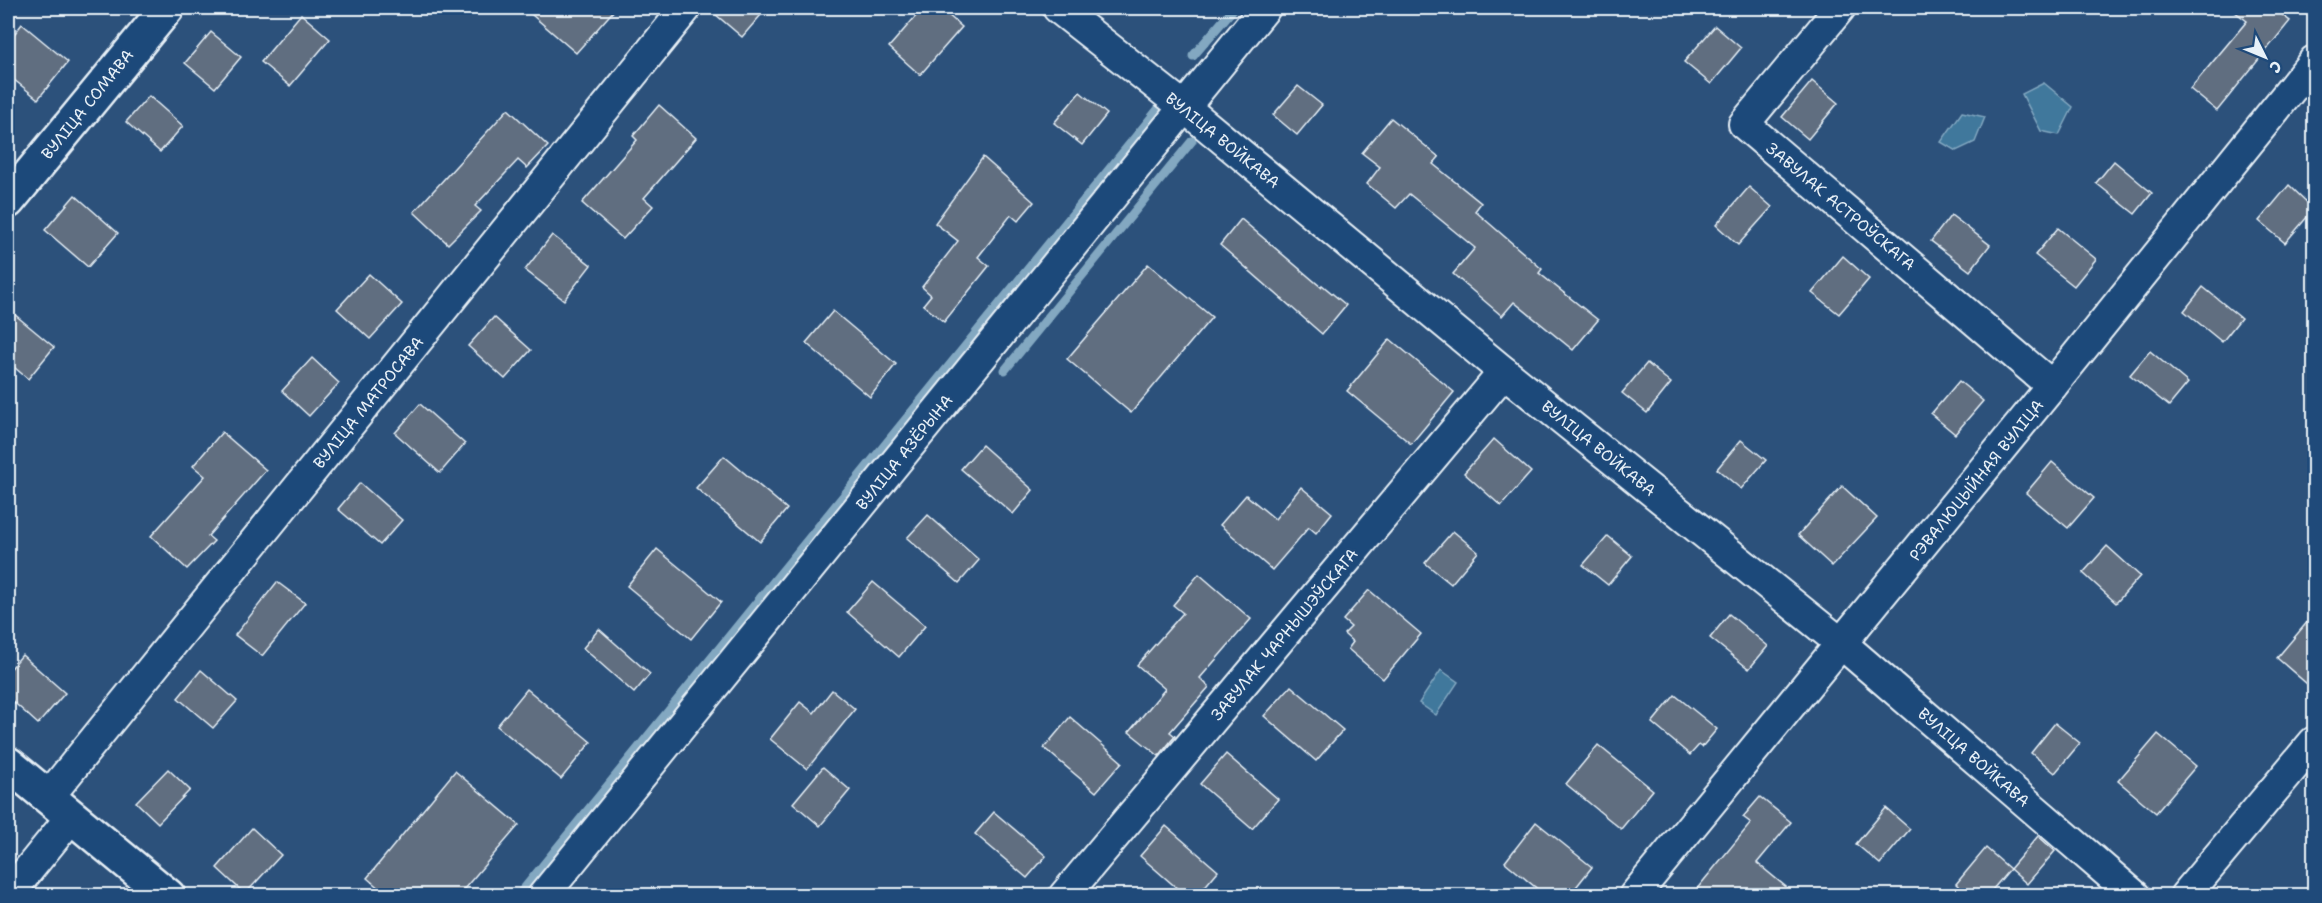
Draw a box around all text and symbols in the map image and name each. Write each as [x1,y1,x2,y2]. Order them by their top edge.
north arrow [2235,27,2295,87]
street label: ВУЛІЦА СОМАВА [37,45,138,164]
text: С [2264,56,2287,78]
street label: ВУЛІЦА ВОЙКАВА [1161,88,1284,193]
street label: ЗАВУЛАК АСТРОЎСКАГА [1762,138,1920,275]
street label: ВУЛІЦА МАТРОСАВА [308,332,428,473]
street label: ВУЛІЦА АЗЁРЫНА [851,390,957,514]
street label: РЭВАЛЮЦЫЙНАЯ ВУЛІЦА [1905,395,2048,565]
street label: ВУЛІЦА ВОЙКАВА [1537,396,1660,501]
street label: ЗАВУЛАК ЧАРНЫШЭЎСКАГА [1206,544,1363,725]
street label: ВУЛІЦА ВОЙКАВА [1913,703,2034,812]

